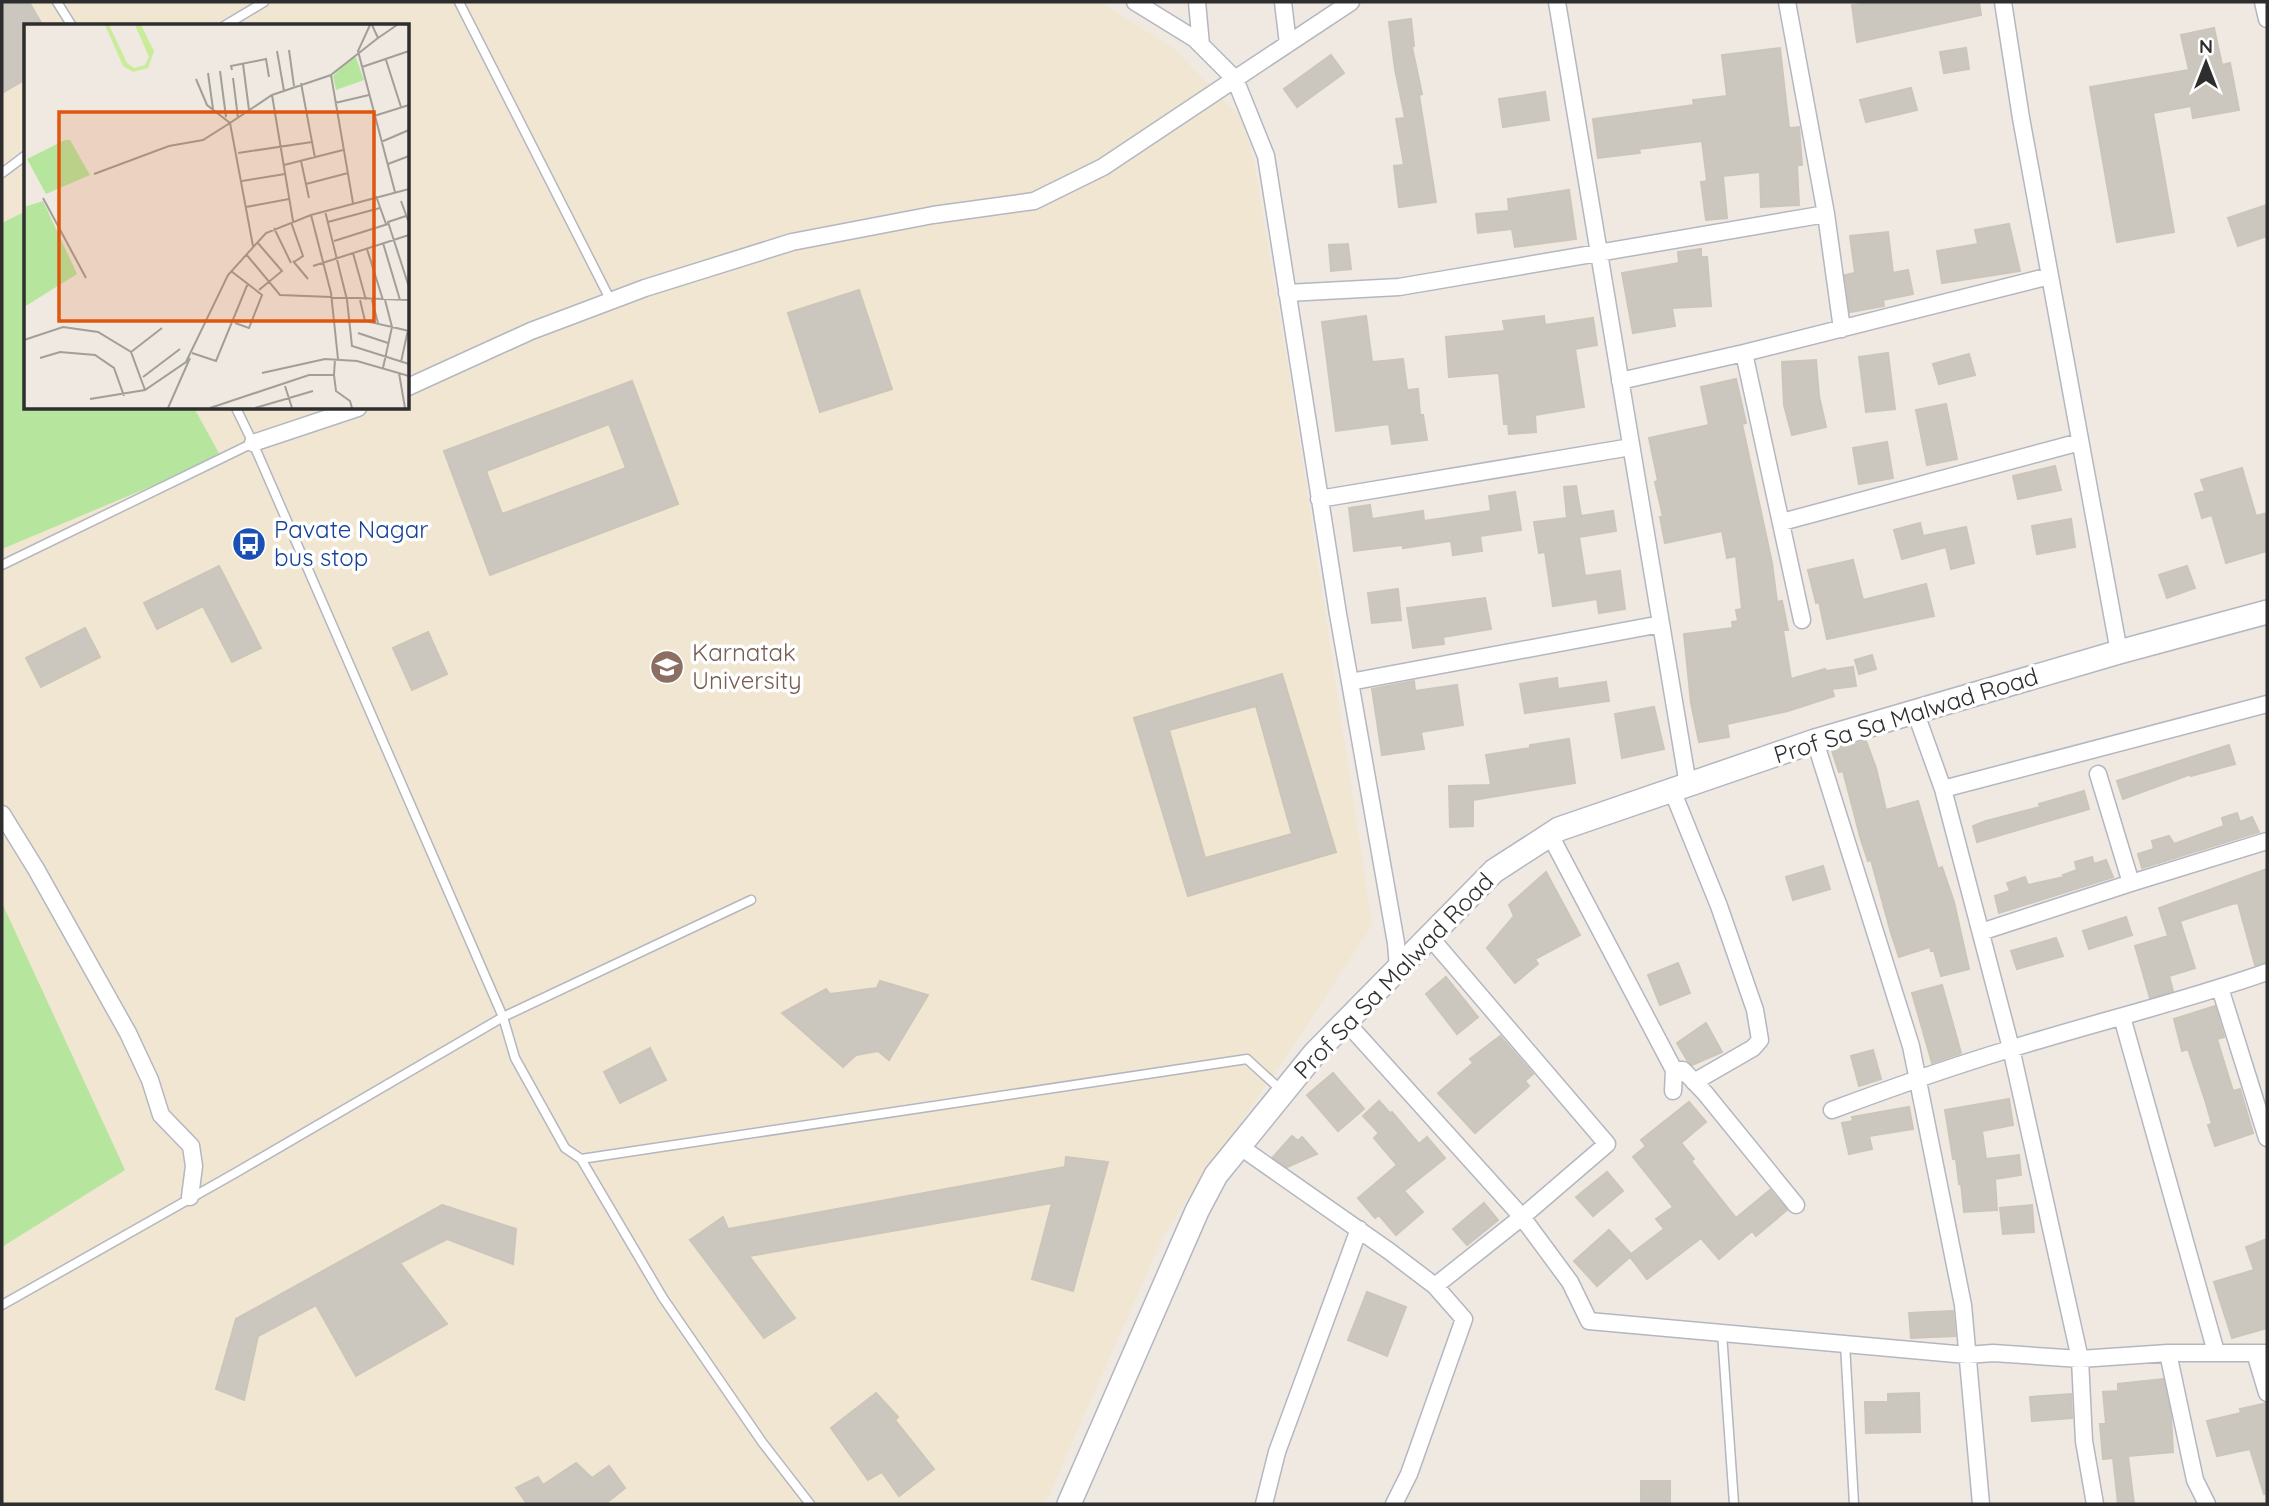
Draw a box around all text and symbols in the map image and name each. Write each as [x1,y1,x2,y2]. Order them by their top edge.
inset map [24,24,410,410]
north arrow [2171,28,2241,98]
text: N [2199,34,2213,58]
place label: Pavate Nagar bus stop [274,514,428,572]
bus stop icon: Pavate Nagar bus stop [230,525,268,563]
place label: Karnatak University [692,637,802,695]
school or university icon: Karnatak University [648,648,686,686]
street label: Prof Sa Sa Malwad Road [1770,661,2041,770]
street label: Prof Sa Sa Malwad Road [1287,866,1500,1085]

